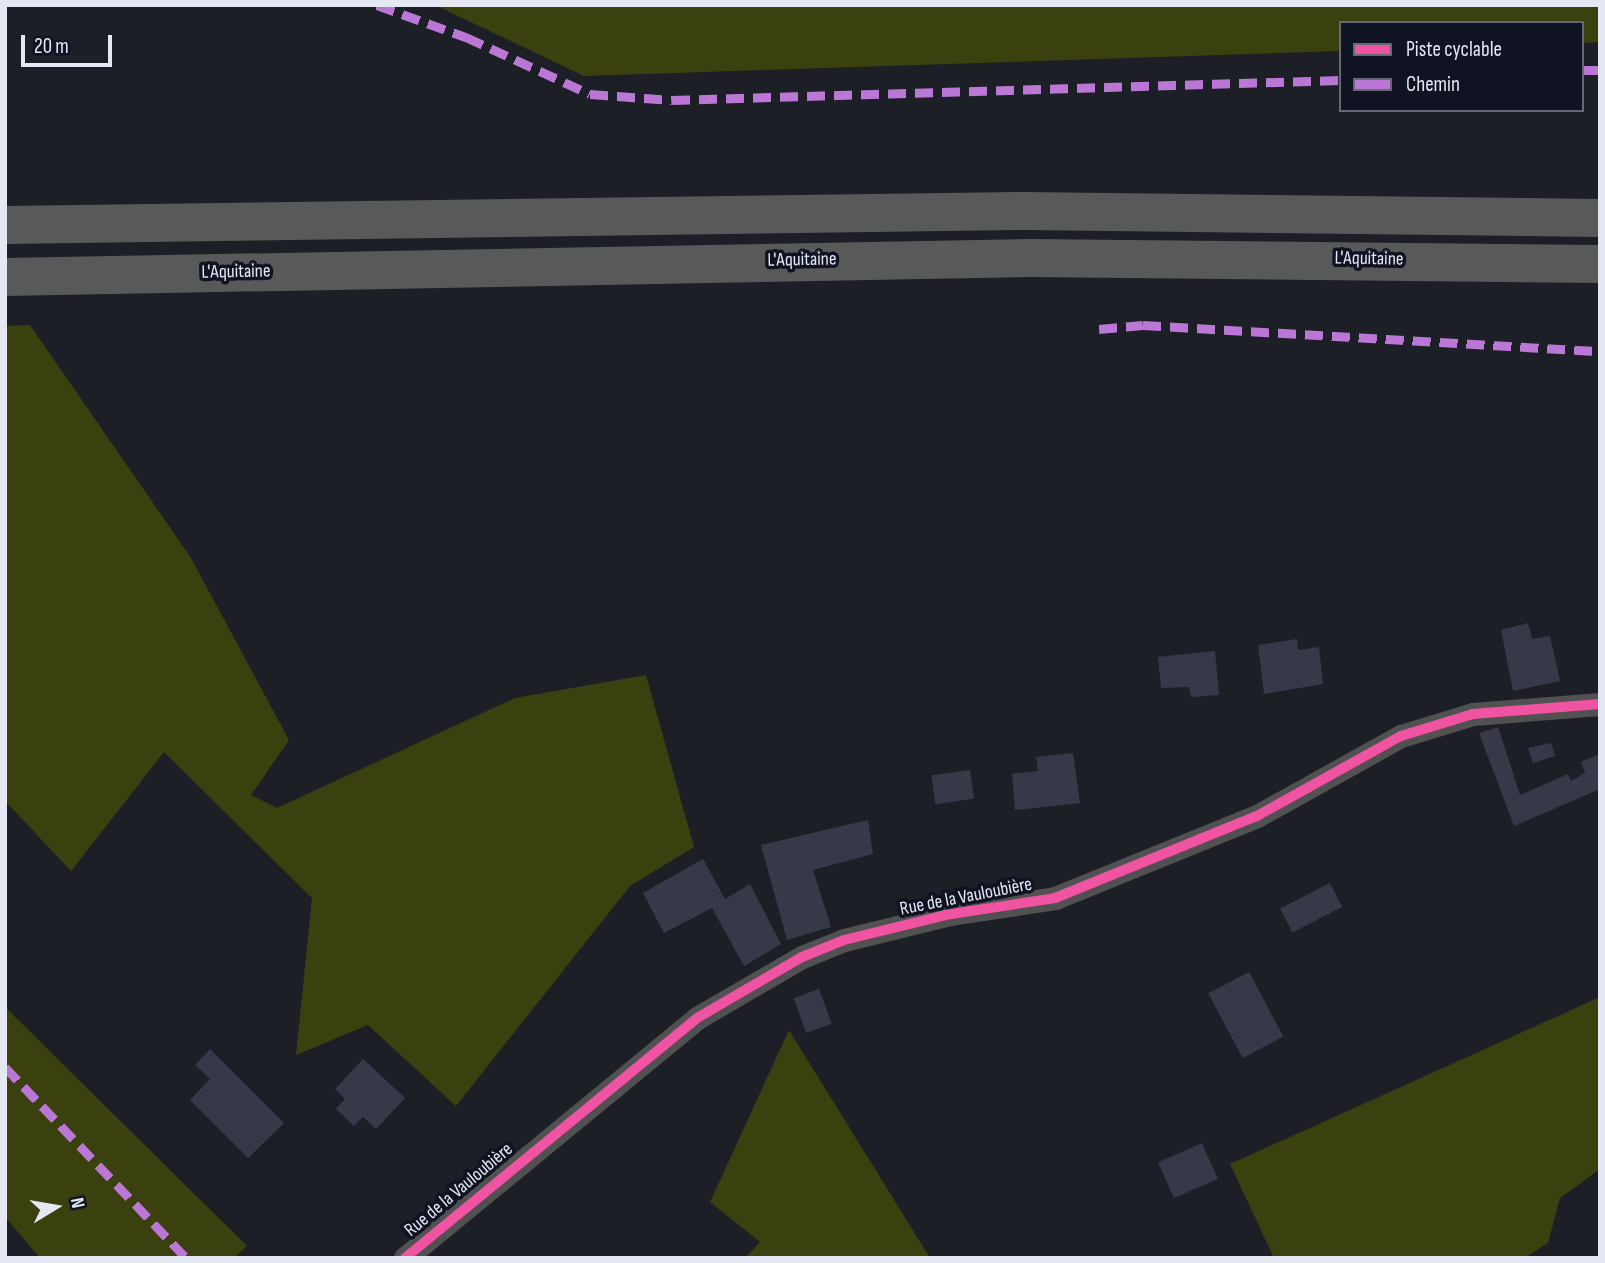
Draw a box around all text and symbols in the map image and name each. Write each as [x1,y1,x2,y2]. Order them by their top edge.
scale bar [24,21,116,65]
legend [1339,21,1584,112]
text: 20 m [34,34,69,59]
text: Piste cyclable [1406,37,1502,62]
text: Chemin [1406,72,1460,97]
street label: L'Aquitaine [1334,247,1404,271]
street label: L'Aquitaine [767,248,837,272]
street label: L'Aquitaine [201,260,271,284]
street label: Rue de la Vauloubière [898,873,1034,921]
street label: Rue de la Vauloubière [400,1138,518,1242]
north arrow [21,1172,91,1242]
text: N [65,1196,89,1210]

